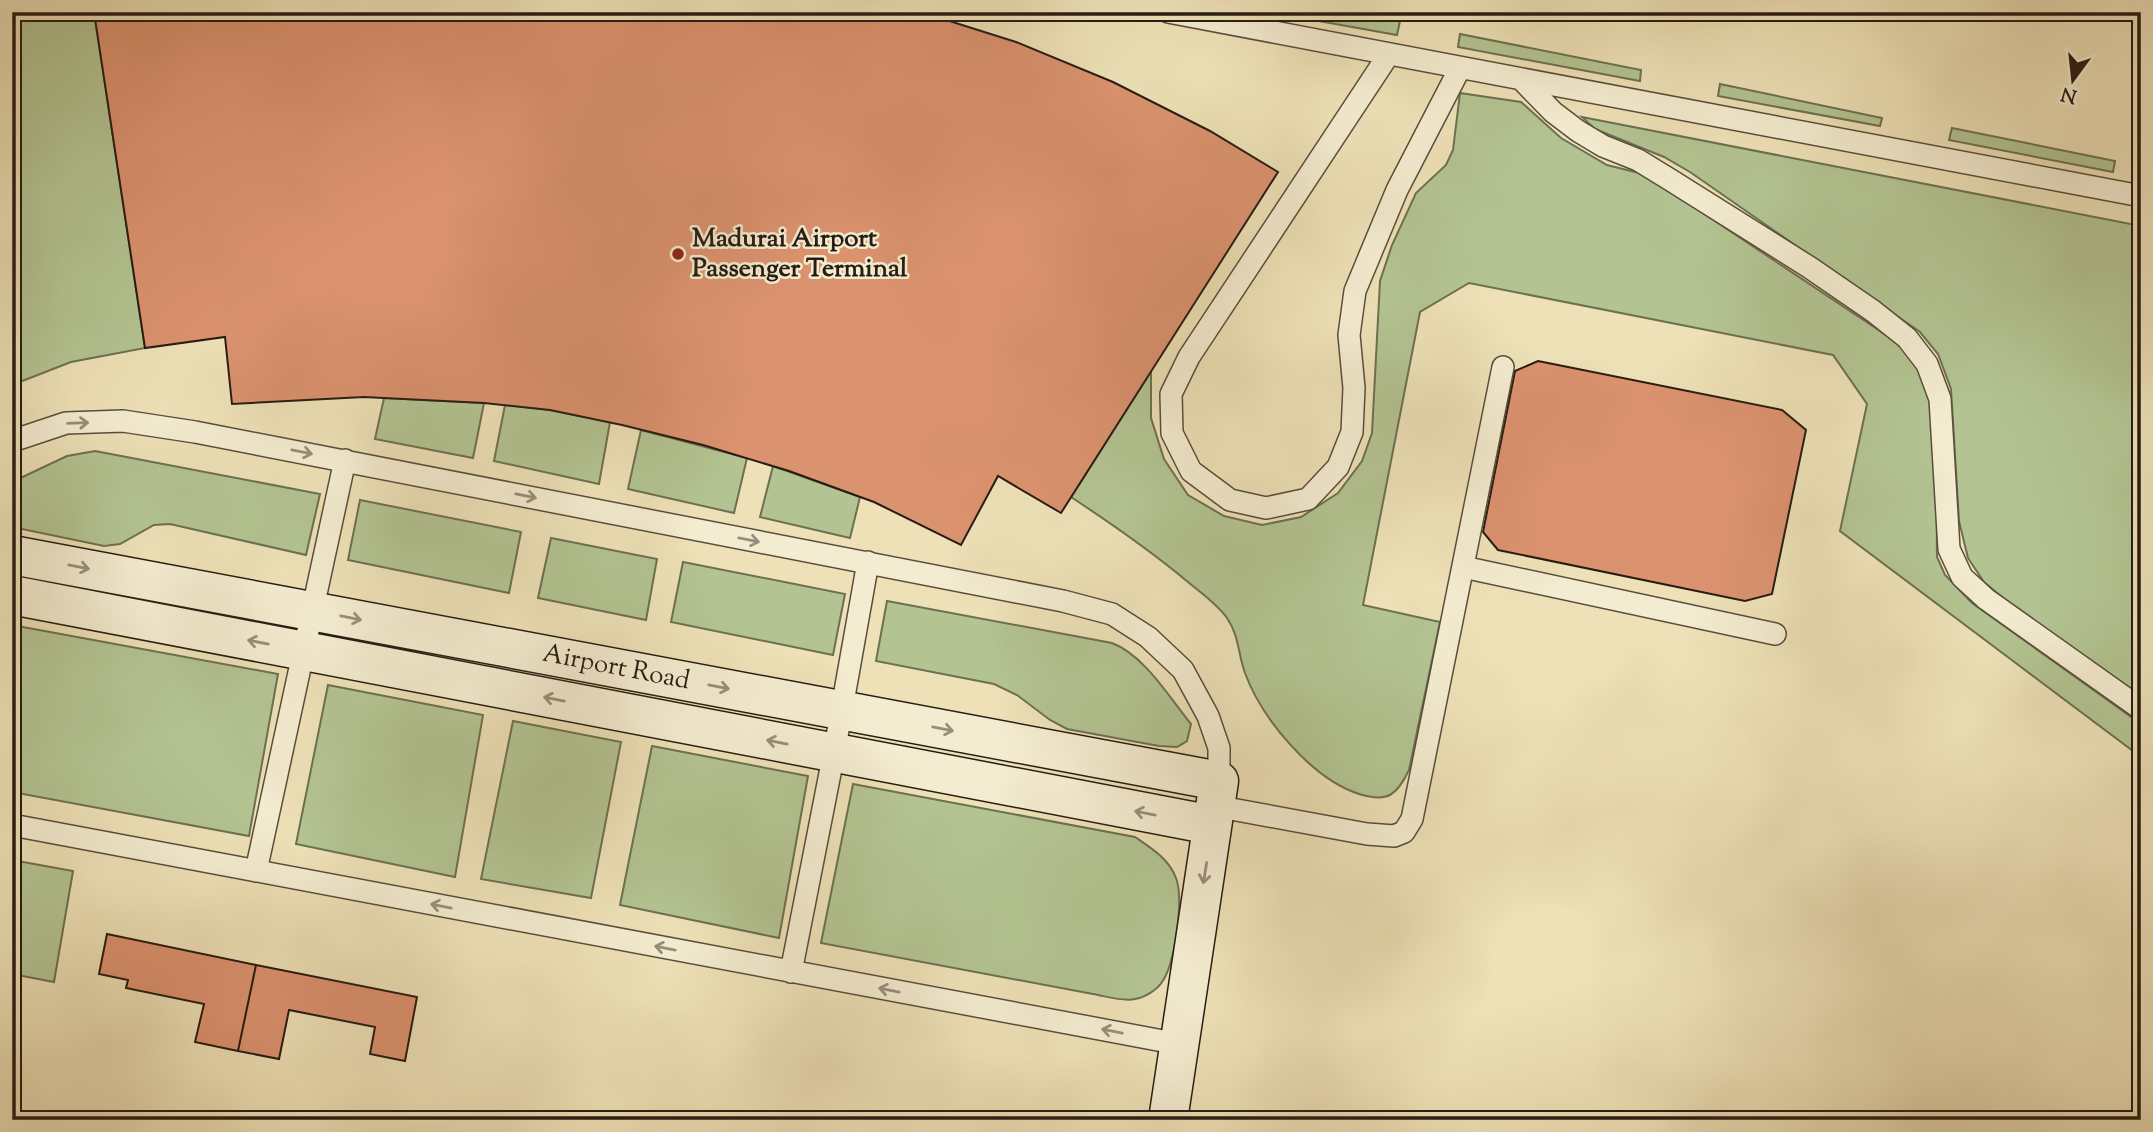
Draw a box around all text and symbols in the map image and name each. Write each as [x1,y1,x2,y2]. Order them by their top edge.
north arrow [2038,46,2108,116]
text: N [2058,79,2080,109]
place label: Madurai Airport Passenger Terminal [692,221,908,288]
marker: Madurai Airport Passenger Terminal [670,246,686,262]
one-way arrow [66,416,89,429]
one-way arrow [290,446,313,460]
one-way arrow [514,490,537,503]
one-way arrow [737,533,760,547]
one-way arrow [67,561,90,574]
one-way arrow [339,612,362,625]
one-way arrow [247,635,270,649]
street label: Airport Road [539,636,693,700]
one-way arrow [707,681,730,694]
one-way arrow [543,692,566,705]
one-way arrow [931,723,954,736]
one-way arrow [766,734,789,748]
one-way arrow [1134,805,1157,819]
one-way arrow [1198,861,1211,883]
one-way arrow [430,899,453,912]
one-way arrow [654,940,677,954]
one-way arrow [878,983,900,996]
one-way arrow [1101,1024,1124,1038]

